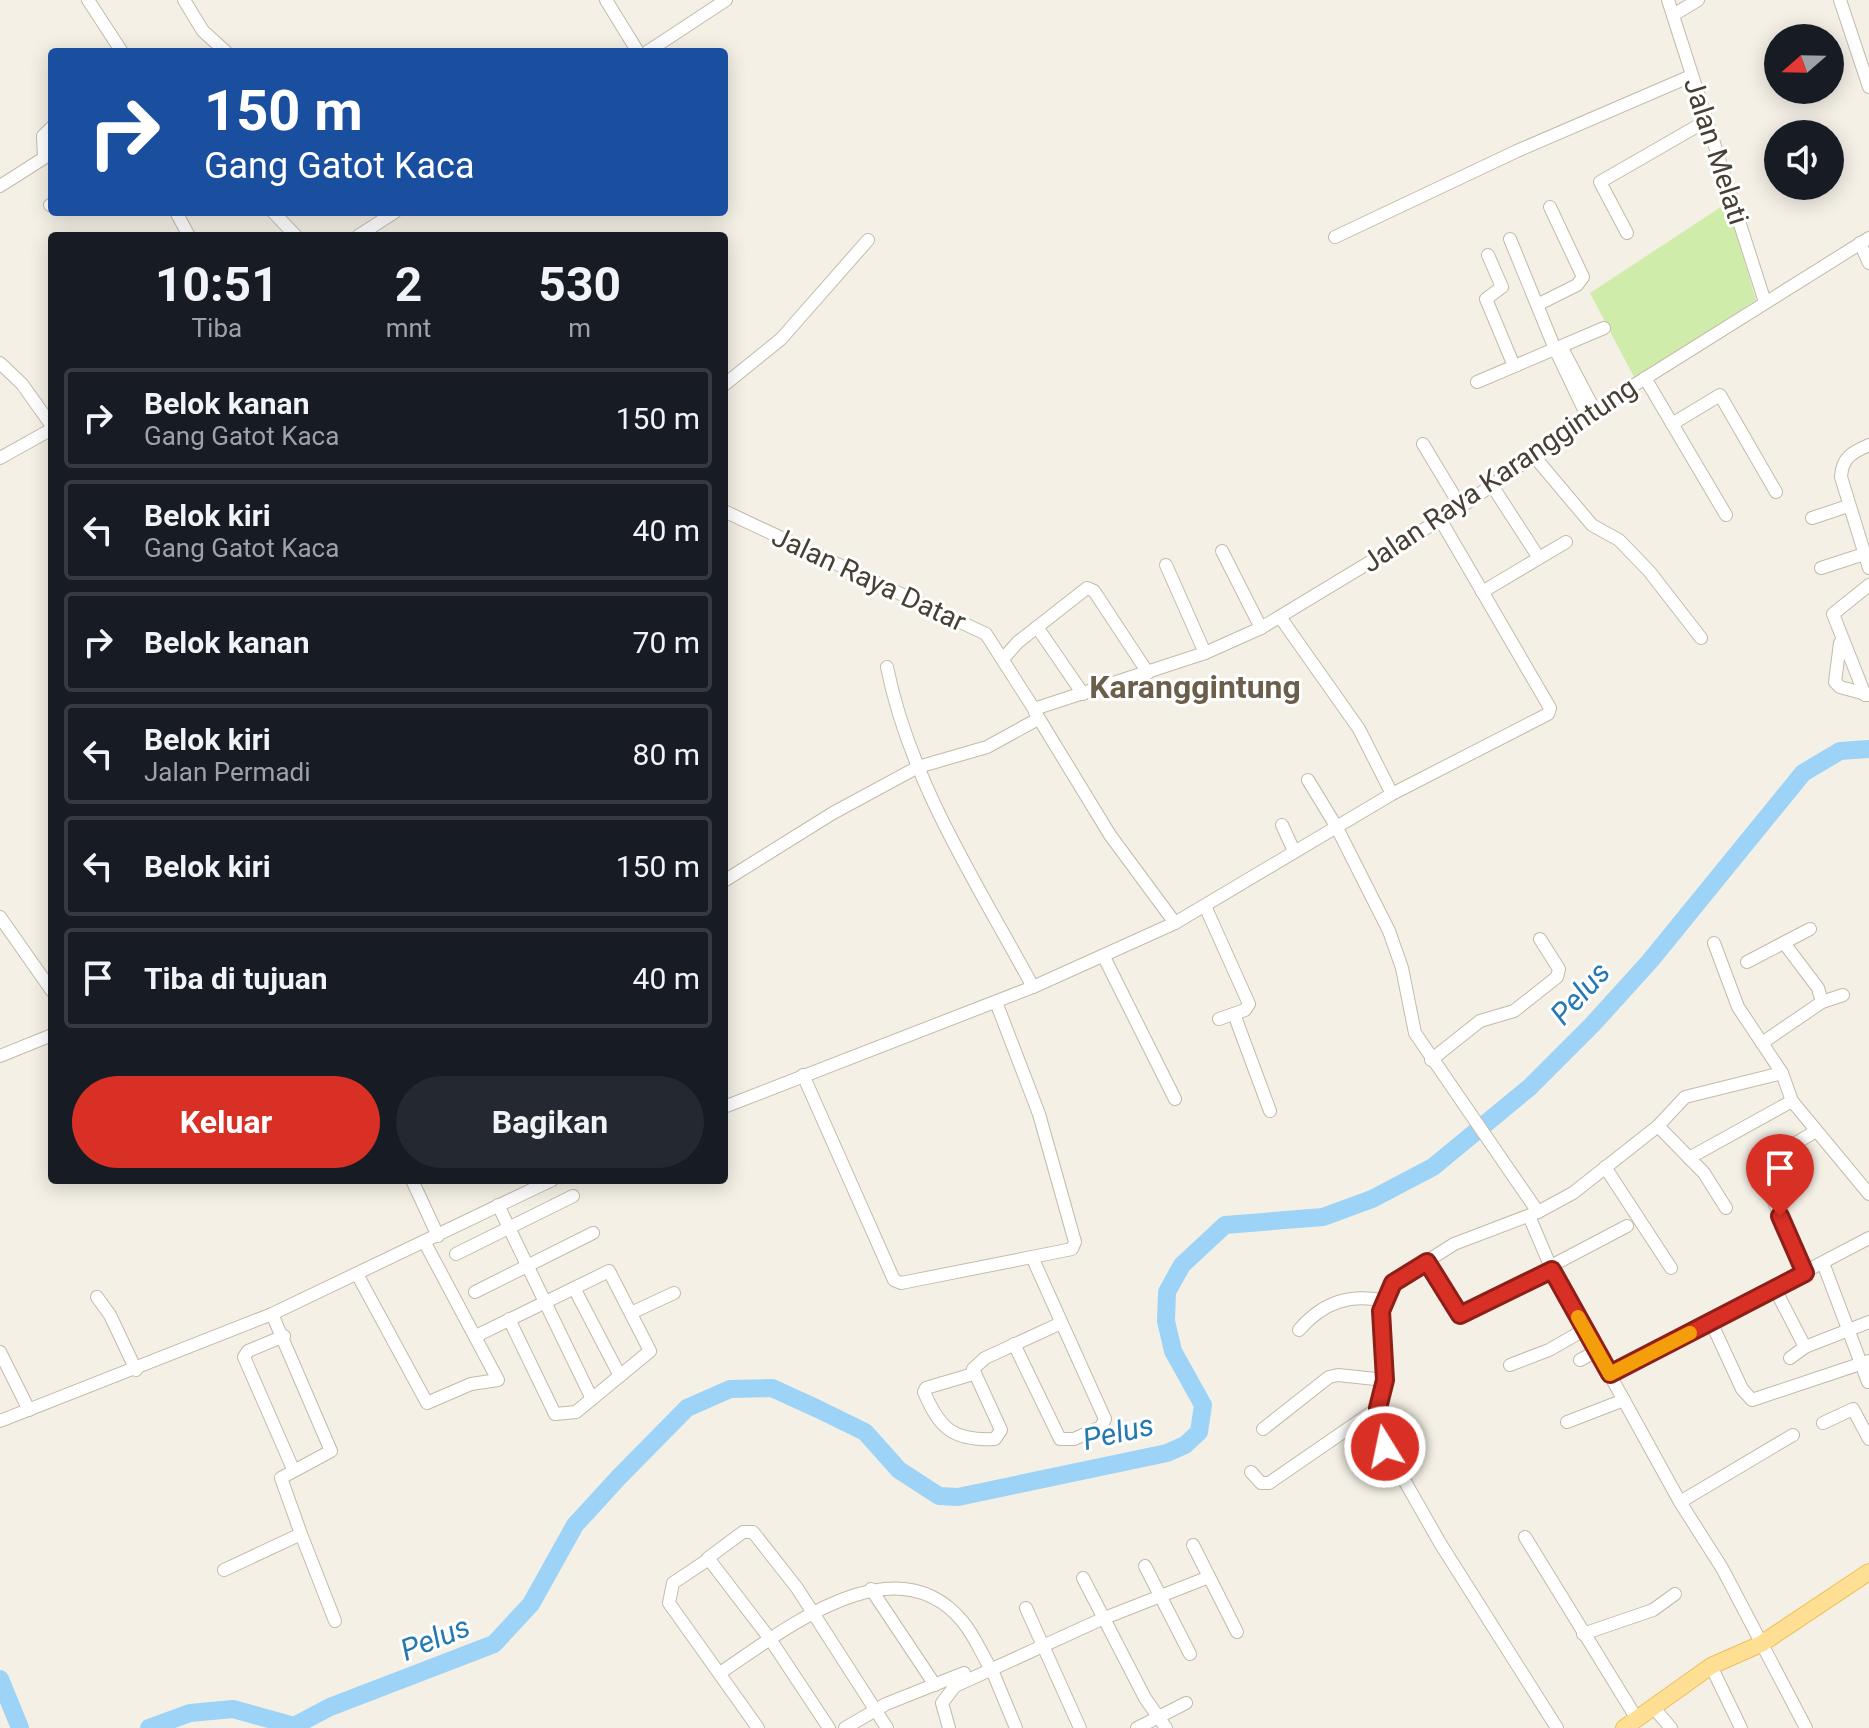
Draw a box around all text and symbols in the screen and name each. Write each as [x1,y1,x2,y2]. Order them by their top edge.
north arrow [1764,24,1844,104]
map controls [1764,24,1844,200]
street label: Jalan Melati [1677,73,1755,229]
text: 150 m [204,78,363,144]
icon: right [72,80,176,184]
button: sound [1764,120,1844,200]
text: Gang Gatot Kaca [204,145,475,187]
text: 10:51 [155,256,279,313]
text: 2 [395,256,422,313]
text: 530 [538,256,621,313]
text: Tiba [192,313,242,343]
text: mnt [386,313,431,343]
text: m [568,313,591,343]
street label: Jalan Raya Karanggintung [1355,371,1643,579]
text: Belok kanan [144,386,309,421]
icon: right [76,396,120,440]
text: 150 m [616,401,700,436]
text: Gang Gatot Kaca [144,421,339,451]
text: Belok kiri [144,498,271,533]
icon: left [76,508,120,552]
text: 40 m [633,513,700,548]
street label: Jalan Raya Datar [767,520,972,639]
text: Gang Gatot Kaca [144,533,339,563]
icon: right [76,620,120,664]
text: Belok kanan [144,625,309,660]
text: 70 m [633,625,700,660]
district label: Karanggintung [1089,668,1301,706]
text: Belok kiri [144,722,271,757]
icon: left [76,732,120,776]
text: 80 m [633,737,700,772]
text: Jalan Permadi [144,757,311,787]
icon: left [76,844,120,888]
text: Belok kiri [144,849,271,884]
text: 150 m [616,849,700,884]
water label: Pelus [1543,955,1617,1031]
icon: arrive [76,956,120,1000]
text: Tiba di tujuan [144,961,328,996]
text: 40 m [633,961,700,996]
button: Keluar [72,1076,380,1168]
button: Bagikan [396,1076,704,1168]
pin [1746,1134,1814,1216]
icon: arrive [1758,1146,1802,1190]
position arrow [1343,1405,1427,1489]
water label: Pelus [1079,1407,1157,1457]
water label: Pelus [395,1608,475,1668]

